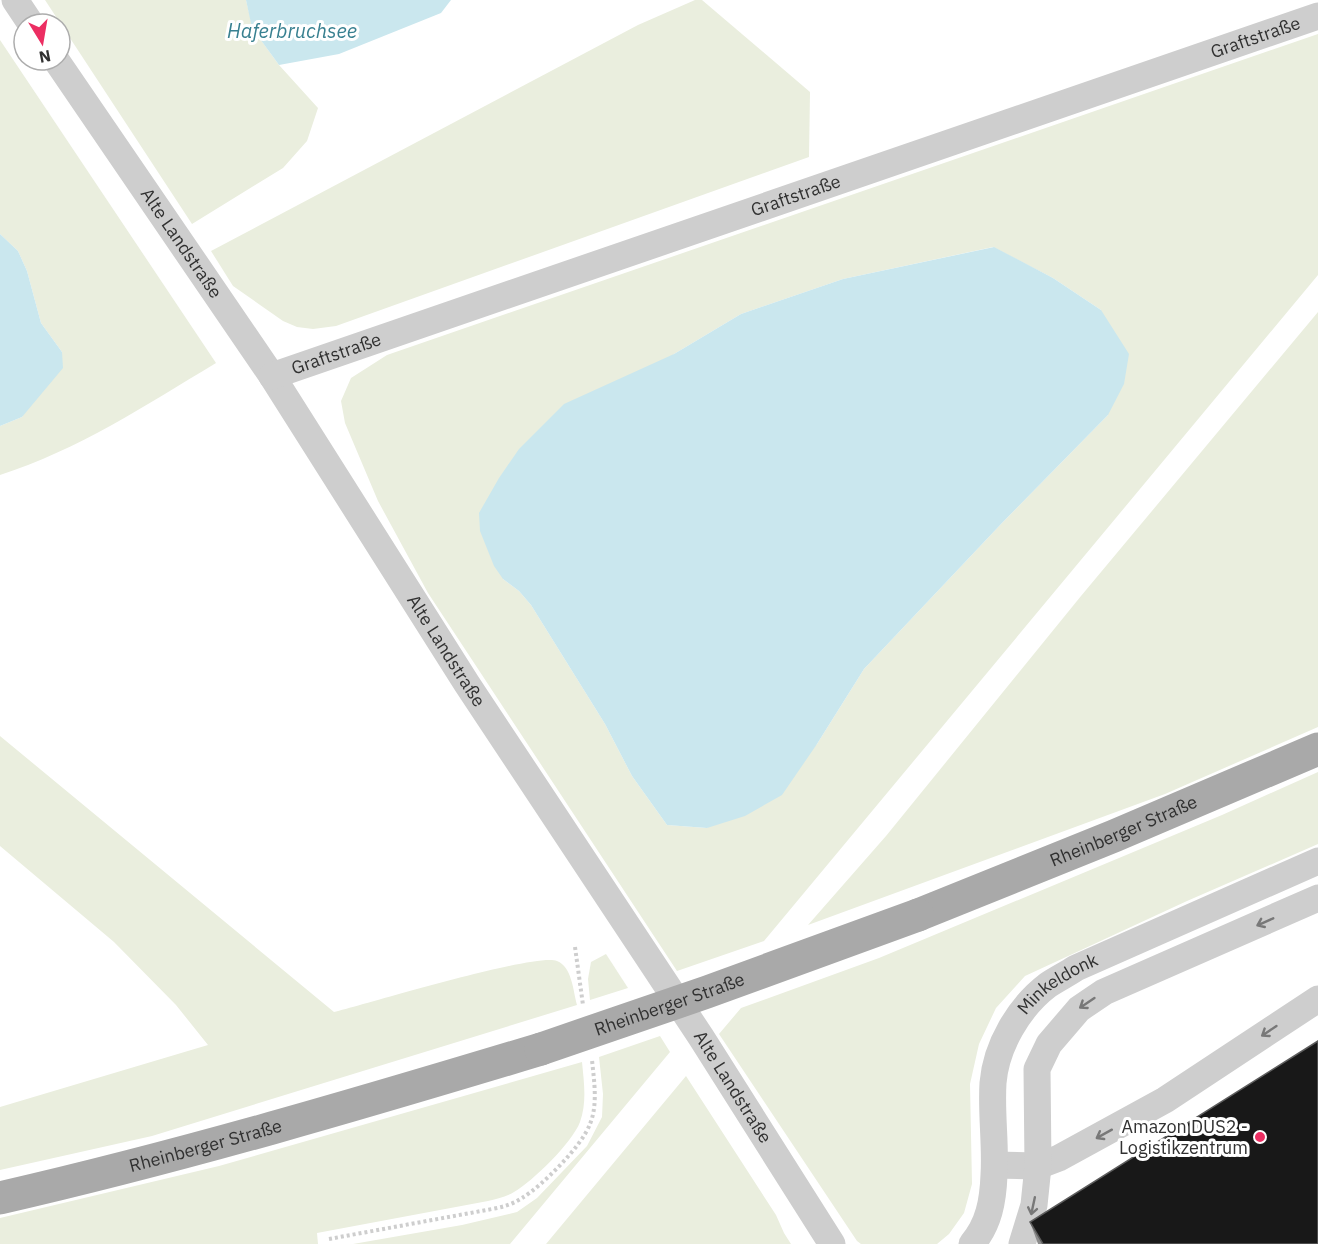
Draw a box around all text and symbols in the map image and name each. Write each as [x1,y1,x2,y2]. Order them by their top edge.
street label: Graftstraße [1207,11,1303,63]
north arrow [12,12,72,72]
water label: Haferbruchsee [227,17,357,44]
text: N [37,46,52,68]
street label: Graftstraße [748,169,844,221]
street label: Alte Landstraße [136,183,228,303]
street label: Graftstraße [288,327,384,379]
street label: Alte Landstraße [402,590,491,711]
street label: Rheinberger Straße [1046,790,1201,872]
one-way arrow [1256,917,1274,928]
street label: Minkeldonk [1012,948,1102,1019]
street label: Rheinberger Straße [591,967,748,1041]
one-way arrow [1080,997,1096,1009]
one-way arrow [1261,1025,1278,1037]
street label: Alte Landstraße [689,1026,777,1147]
street label: Rheinberger Straße [126,1114,285,1177]
place label: Amazon DUS2 - Logistikzentrum [1119,1115,1248,1159]
one-way arrow [1095,1129,1113,1140]
marker: Amazon DUS2 - Logistikzentrum [1253,1130,1267,1144]
one-way arrow [1027,1195,1038,1215]

